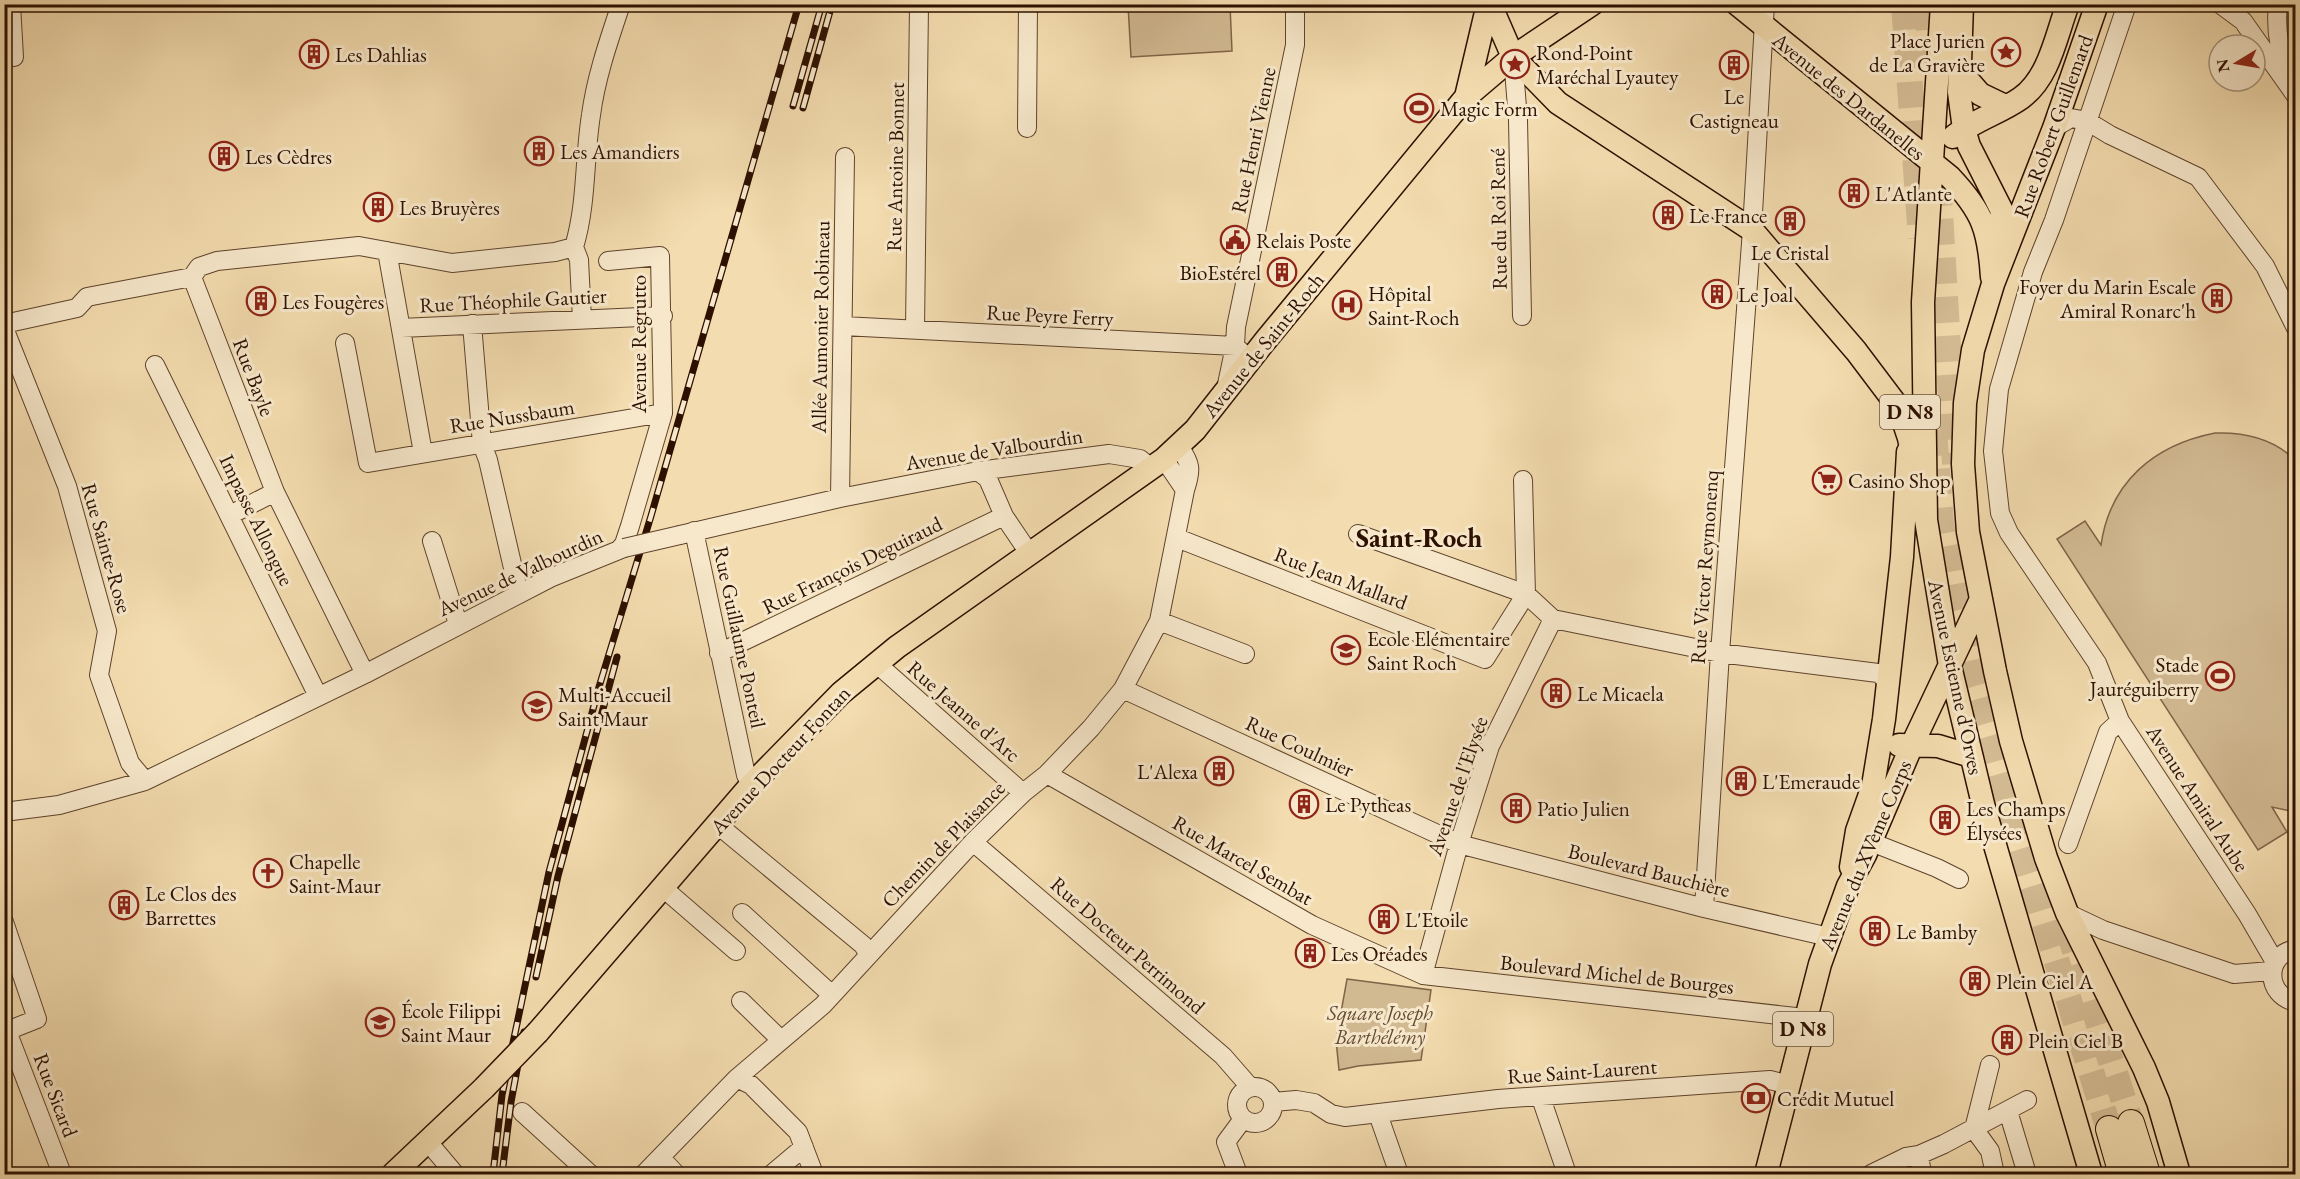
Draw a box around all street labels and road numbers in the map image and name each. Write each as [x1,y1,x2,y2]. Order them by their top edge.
street label: Avenue des Dardanelles [1766,25,1931,166]
street label: Rue Robert Guillemard [2007,30,2099,221]
street label: Rue Henri Vienne [1224,65,1282,215]
street label: Rue Antoine Bonnet [880,82,910,252]
street label: Rue du Roi René [1483,148,1513,290]
street label: Allée Aumonier Robineau [805,220,835,435]
street label: Avenue de Saint-Roch [1196,267,1330,424]
street label: Avenue Regrutto [625,275,652,414]
street label: Rue Théophile Gautier [419,282,607,318]
street label: Rue Peyre Ferry [986,298,1115,332]
street label: Rue Bayle [227,334,281,420]
street label: Rue Nussbaum [448,393,576,439]
road number: D N8 [1880,395,1940,429]
street label: Avenue de Valbourdin [902,422,1085,476]
street label: Impasse Allongue [214,450,300,590]
street label: Rue Victor Reymonenq [1684,469,1724,665]
street label: Rue Sainte-Rose [76,480,138,616]
street label: Rue François Deguiraud [758,510,947,620]
street label: Avenue de Valbourdin [432,522,607,622]
street label: Rue Jean Mallard [1271,540,1412,616]
street label: Rue Guillaume Ponteil [708,544,772,730]
street label: Avenue Estienne d'Orves [1922,576,1990,777]
street label: Rue Jeanne d'Arc [902,654,1026,768]
street label: Avenue Docteur Fontan [703,680,856,841]
street label: Rue Coulmier [1241,709,1359,783]
street label: Avenue de l'Elysée [1420,713,1493,860]
street label: Avenue Amiral Aube [2140,719,2256,877]
street label: Avenue du XVème Corps [1812,756,1917,955]
street label: Chemin de Plaisance [875,775,1011,913]
street label: Rue Marcel Sembat [1168,809,1318,911]
street label: Boulevard Bauchière [1565,837,1733,903]
street label: Rue Docteur Perrimond [1045,870,1211,1020]
street label: Boulevard Michel de Bourges [1499,948,1735,1000]
road number: D N8 [1773,1012,1833,1046]
street label: Rue Sicard [28,1049,84,1141]
street label: Rue Saint-Laurent [1506,1052,1658,1090]

